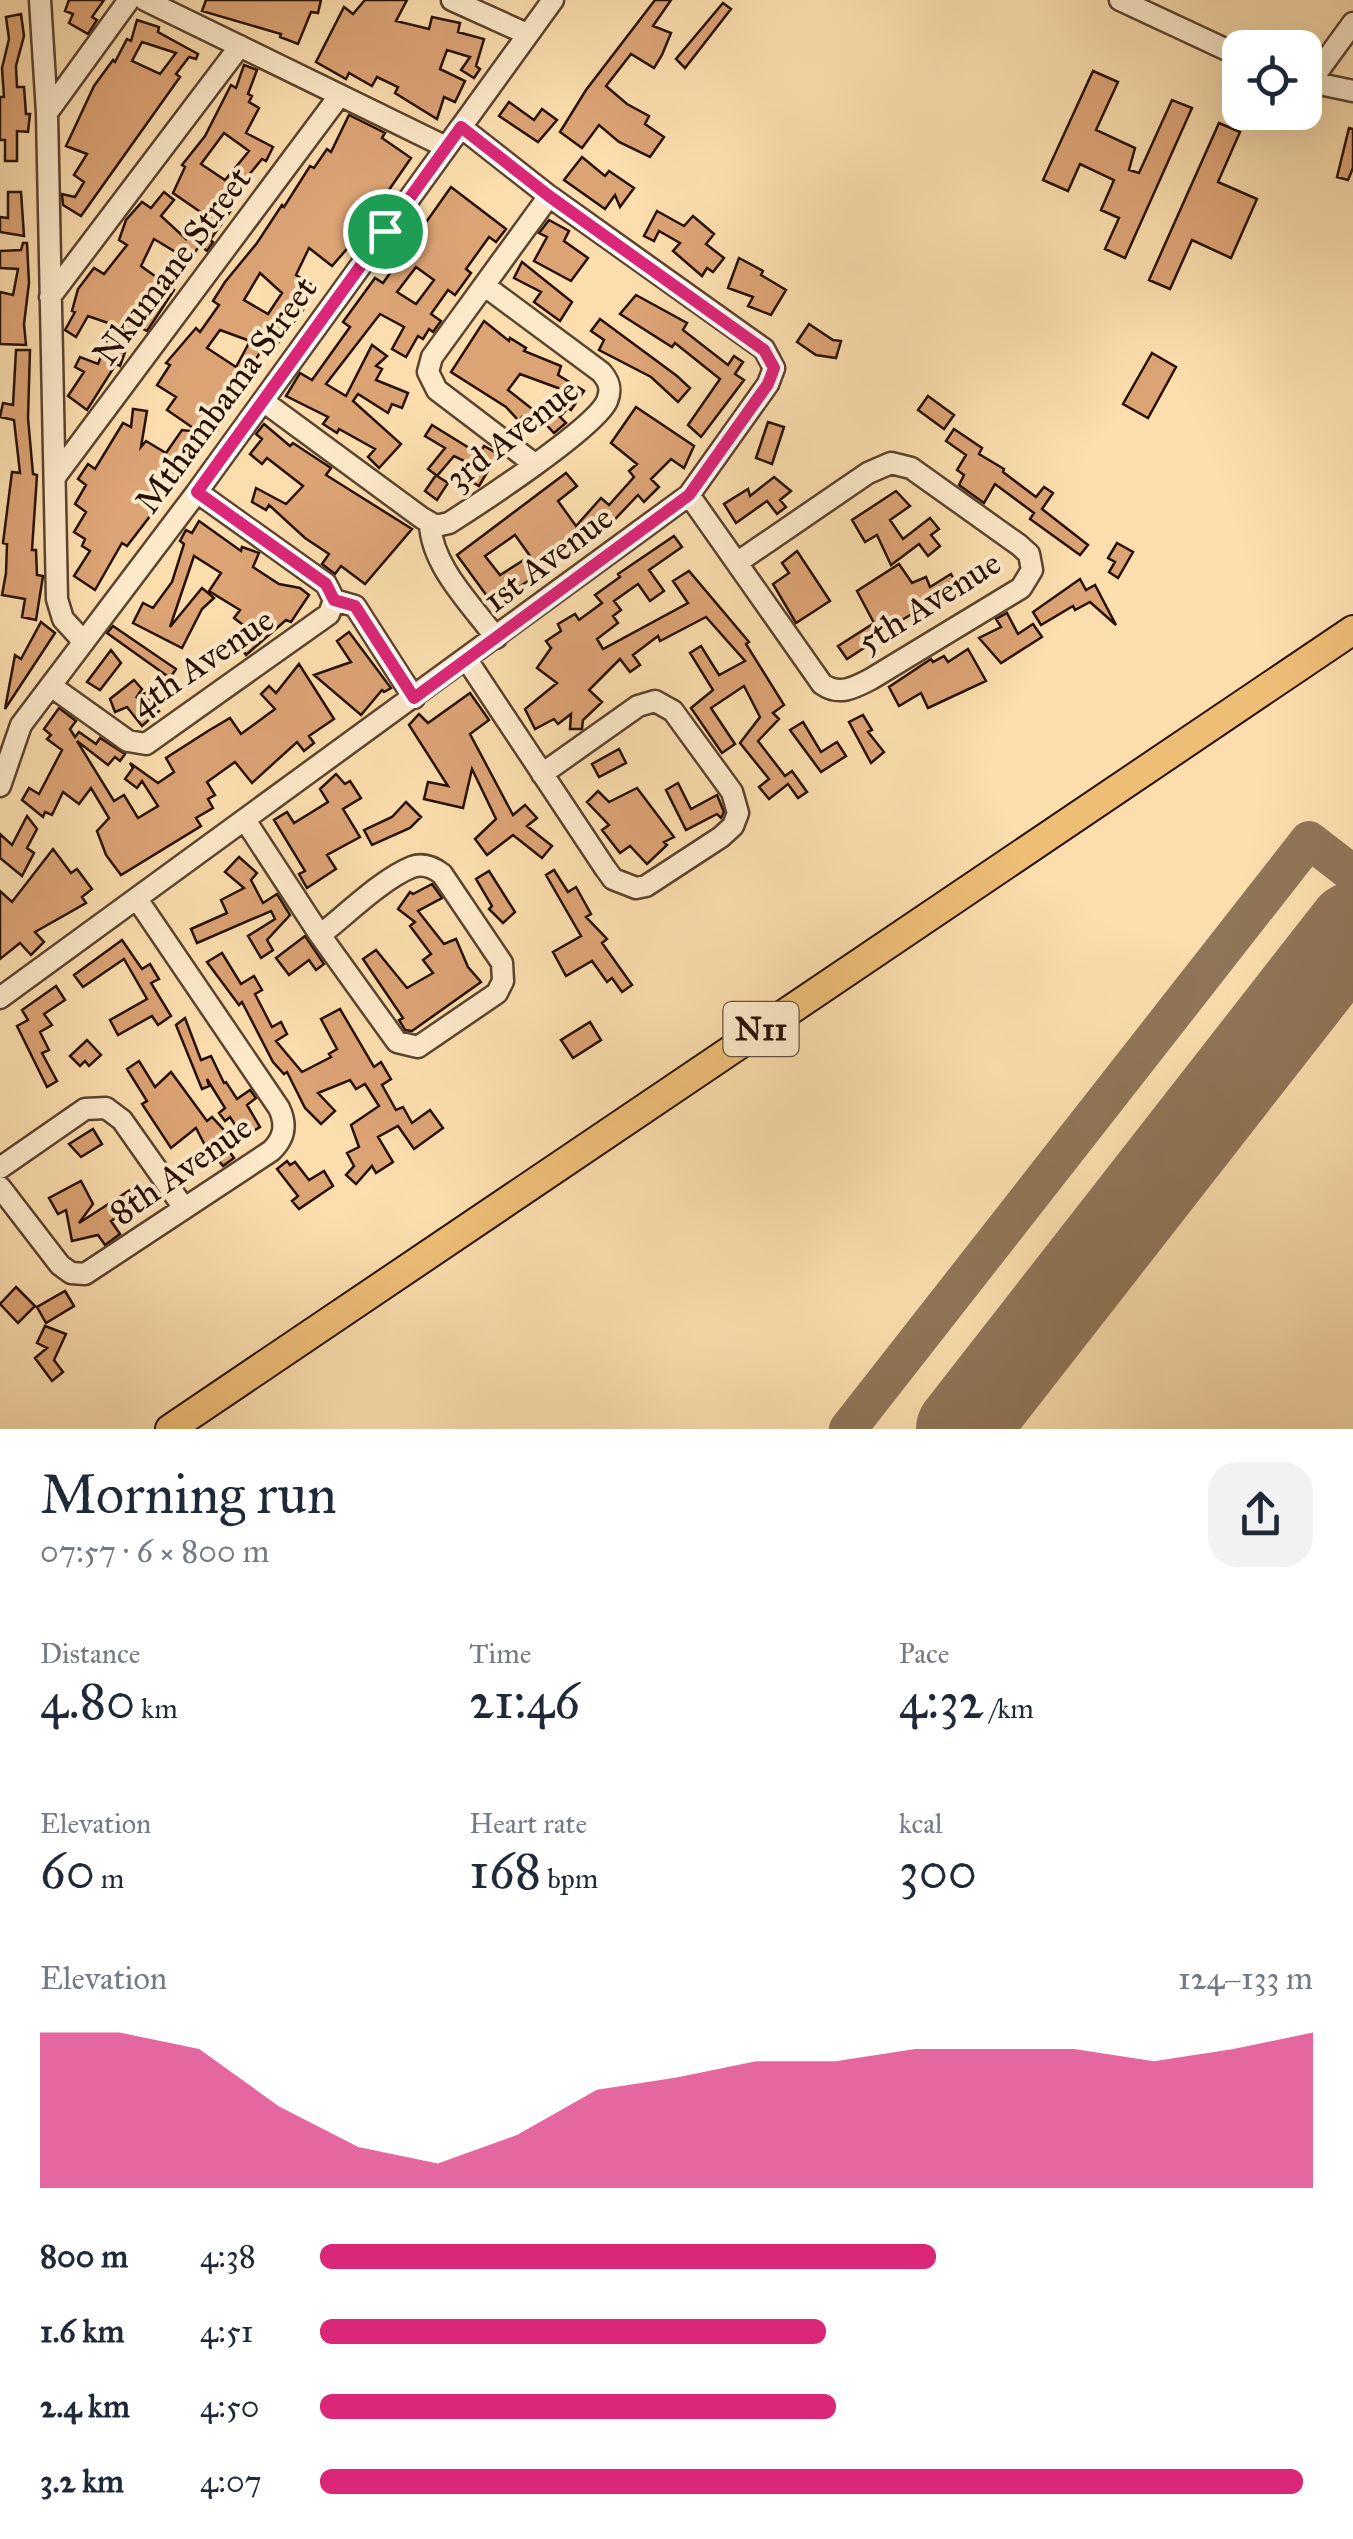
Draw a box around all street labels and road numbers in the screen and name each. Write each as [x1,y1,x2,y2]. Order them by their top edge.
street label: Nkumane Street [84,159,260,373]
street label: Mthambama Street [126,268,326,522]
street label: 3rd Avenue [437,369,587,499]
street label: 1st Avenue [475,496,621,622]
street label: 5th Avenue [849,541,1009,663]
street label: 4th Avenue [122,598,282,726]
road number: N11 [724,1002,798,1056]
street label: 8th Avenue [102,1106,260,1234]

